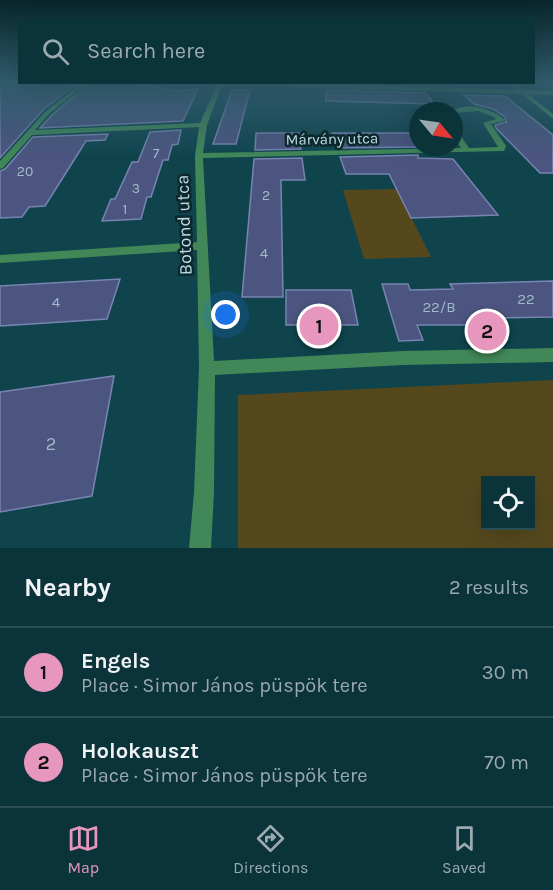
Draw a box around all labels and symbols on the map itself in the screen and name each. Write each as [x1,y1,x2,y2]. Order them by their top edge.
north arrow [409,102,463,156]
street label: Márvány utca [286,129,378,149]
house number: 7 [153,145,160,162]
house number: 20 [17,163,33,180]
street label: Botond utca [171,174,197,276]
house number: 3 [132,180,140,197]
house number: 2 [262,187,270,204]
house number: 1 [123,200,127,218]
house number: 4 [260,244,269,262]
house number: 22 [517,290,535,308]
house number: 4 [52,293,61,311]
house number: 22/B [422,298,456,316]
your location [211,300,240,329]
pin: 1 [300,304,338,348]
pin: 2 [468,308,506,354]
house number: 2 [46,433,56,455]

